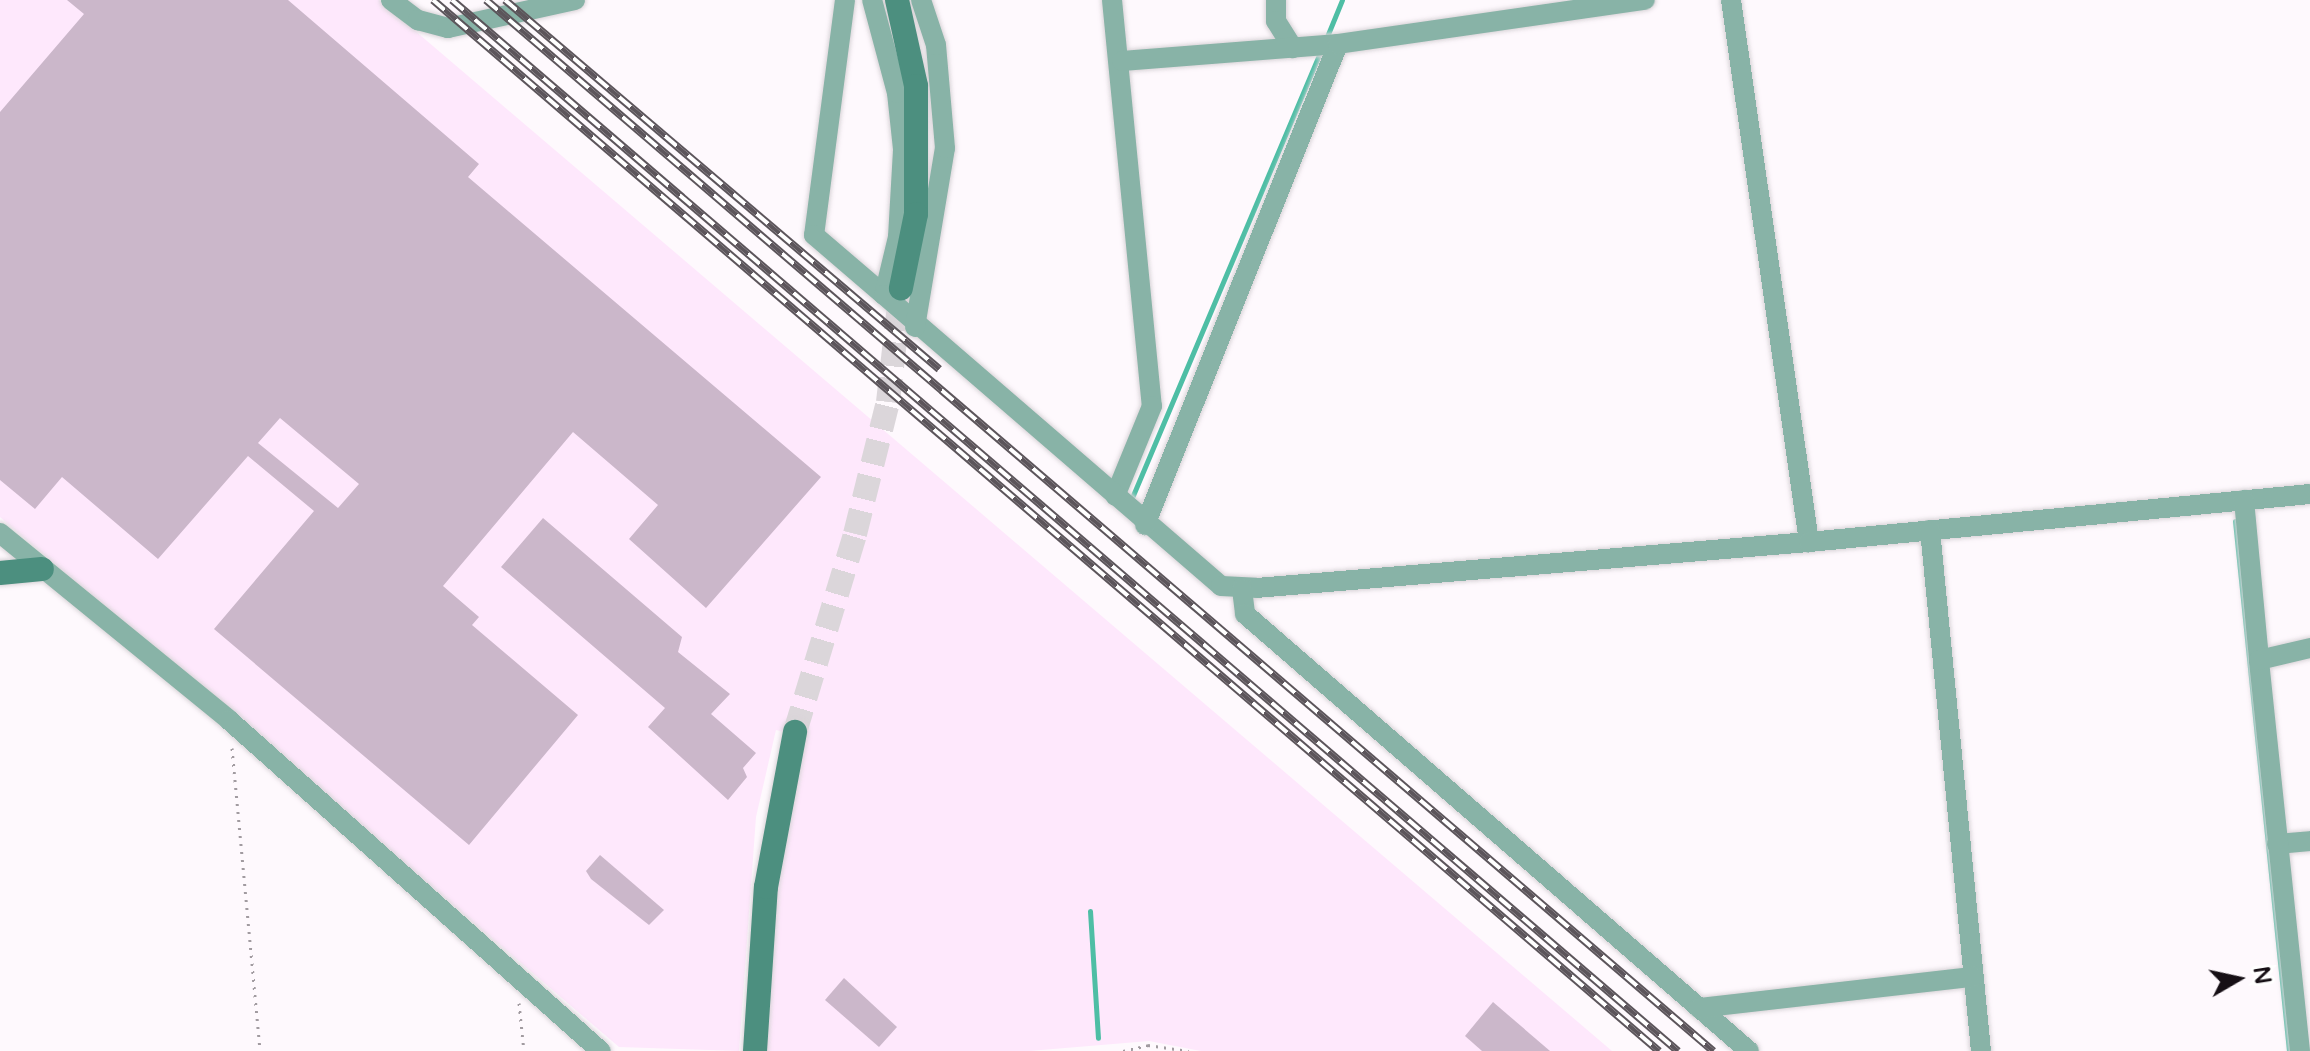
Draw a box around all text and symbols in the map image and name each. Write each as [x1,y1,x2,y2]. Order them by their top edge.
north arrow [2198,939,2278,1019]
text: N [2247,964,2276,986]

